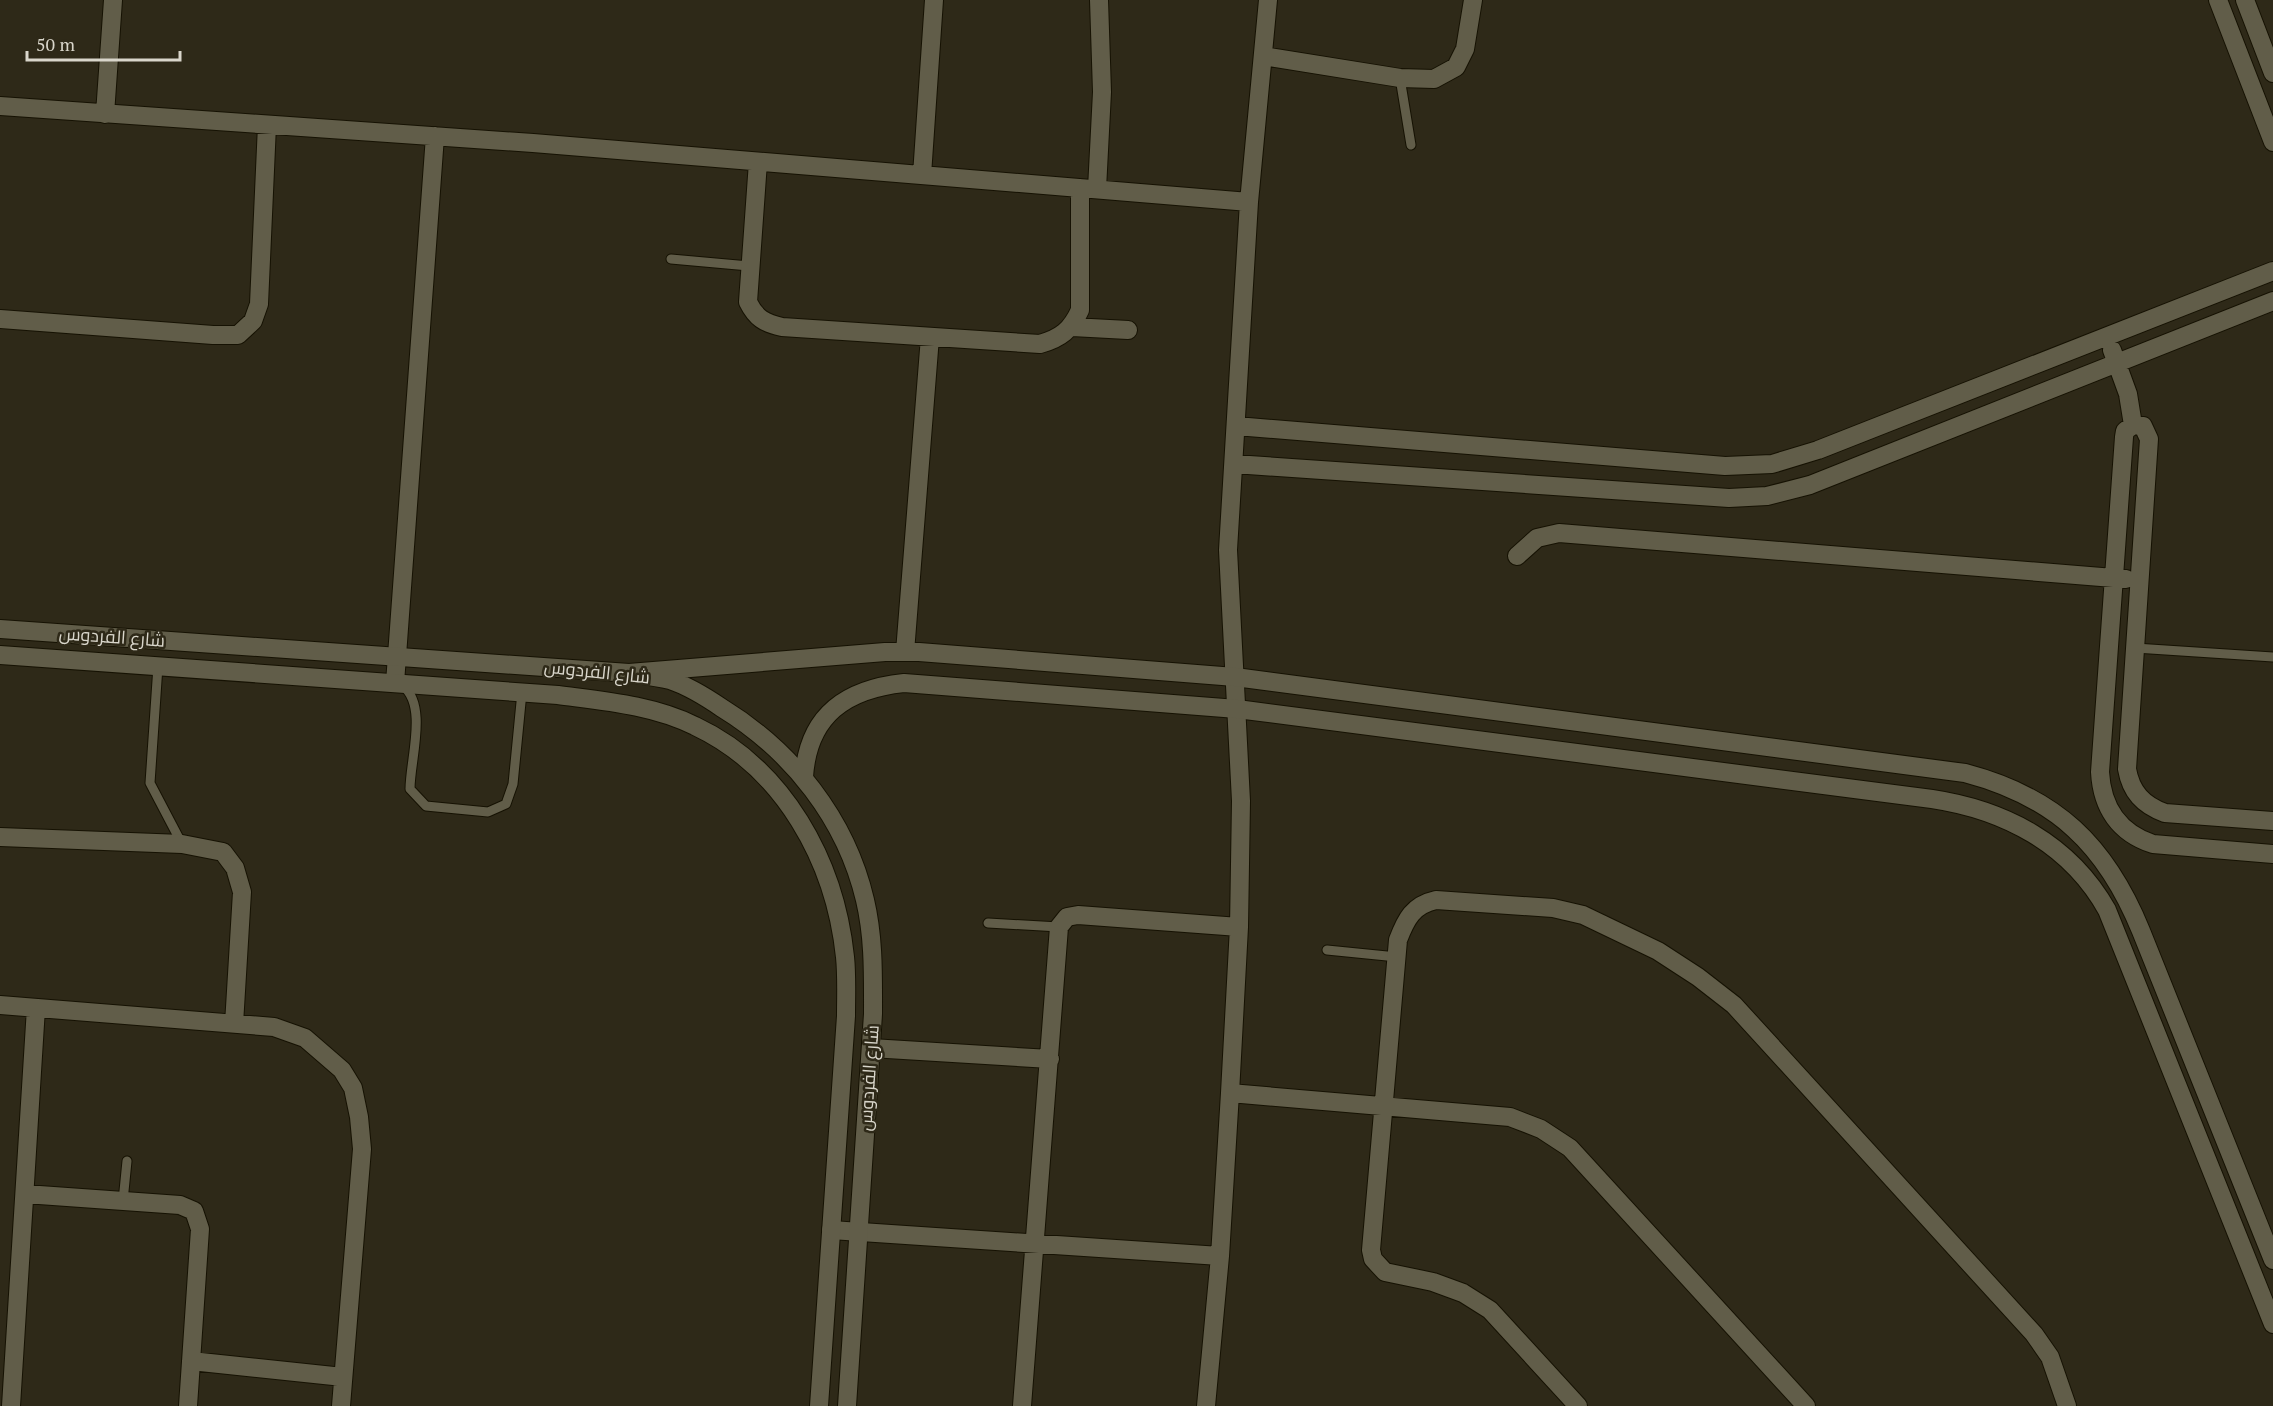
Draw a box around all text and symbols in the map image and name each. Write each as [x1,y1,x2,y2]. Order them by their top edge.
scale bar [27,24,180,62]
text: 50 m [36,32,76,56]
street label: شارع الفردوس [58,620,166,653]
street label: شارع الفردوس [543,654,651,689]
street label: شارع الفردوس [852,1024,885,1132]

